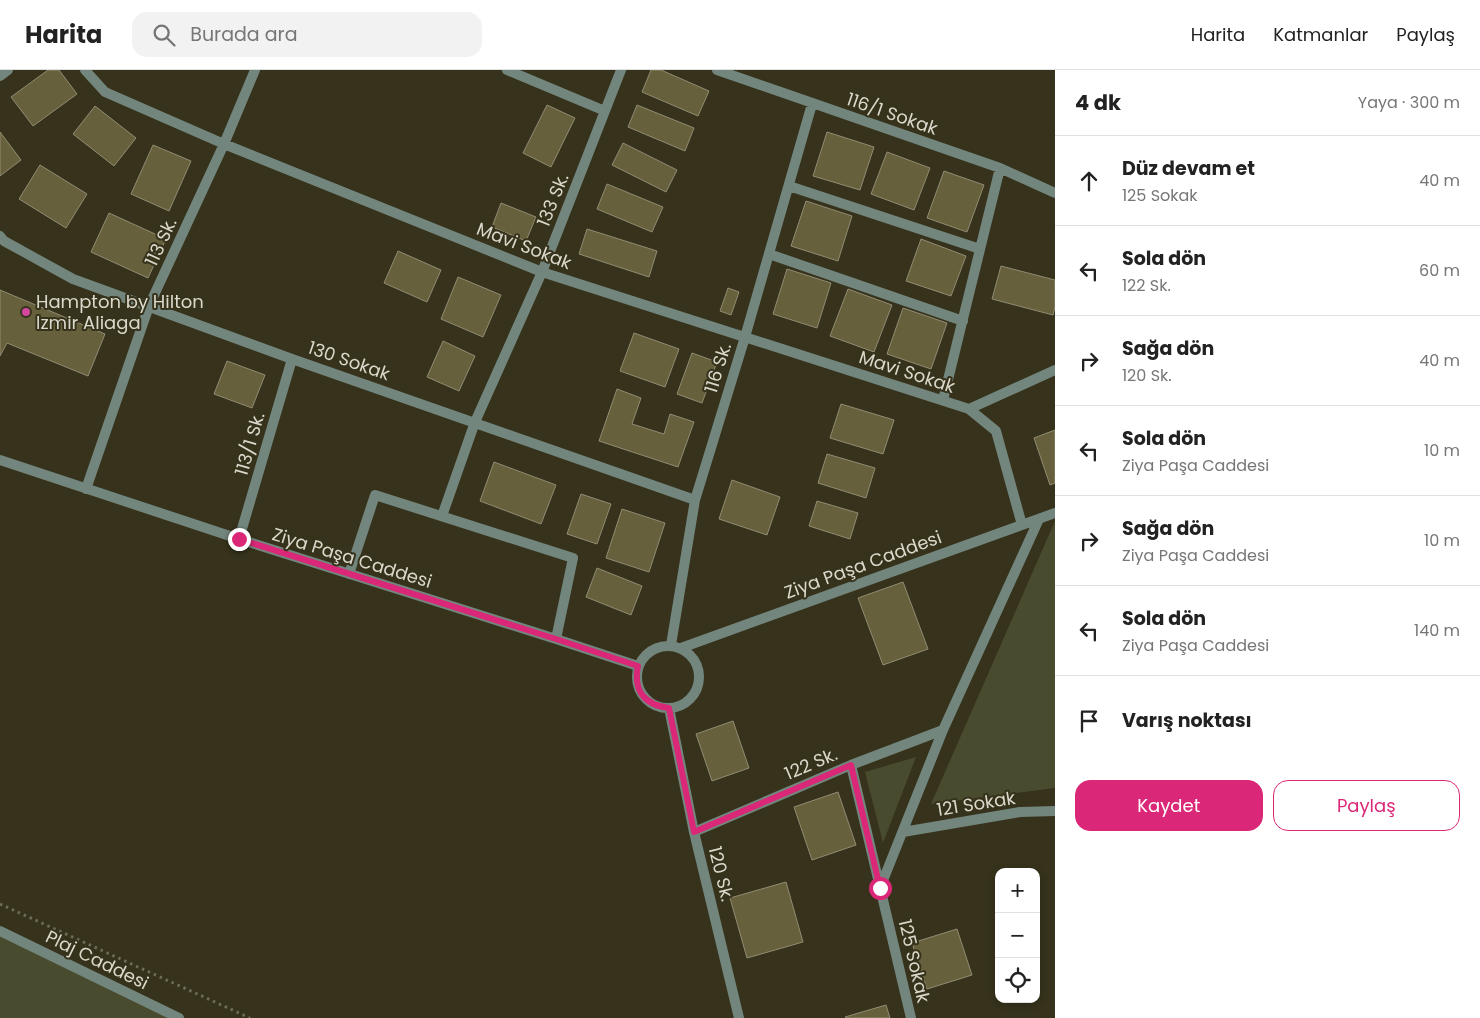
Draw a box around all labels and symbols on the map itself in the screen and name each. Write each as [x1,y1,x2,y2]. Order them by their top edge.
street label: 116/1 Sokak [843,86,942,141]
street label: 133 Sk. [531,169,575,230]
street label: 113 Sk. [139,214,183,270]
street label: Mavi Sokak [473,216,576,275]
place label: Hampton by Hilton Izmir Aliaga [36,289,204,335]
marker: Hampton by Hilton Izmir Aliaga [20,306,32,318]
street label: 130 Sokak [305,335,394,386]
street label: 116 Sk. [698,340,737,396]
street label: Mavi Sokak [856,344,959,399]
street label: 113/1 Sk. [229,409,270,478]
street label: Ziya Paşa Caddesi [269,521,435,594]
street label: Ziya Paşa Caddesi [781,524,945,605]
route end [228,528,251,551]
street label: 122 Sk. [781,741,841,786]
street label: 121 Sokak [935,785,1018,822]
street label: 120 Sk. [703,844,740,904]
route start [869,877,892,900]
street label: 125 Sokak [893,917,936,1006]
street label: Plaj Caddesi [42,924,153,995]

